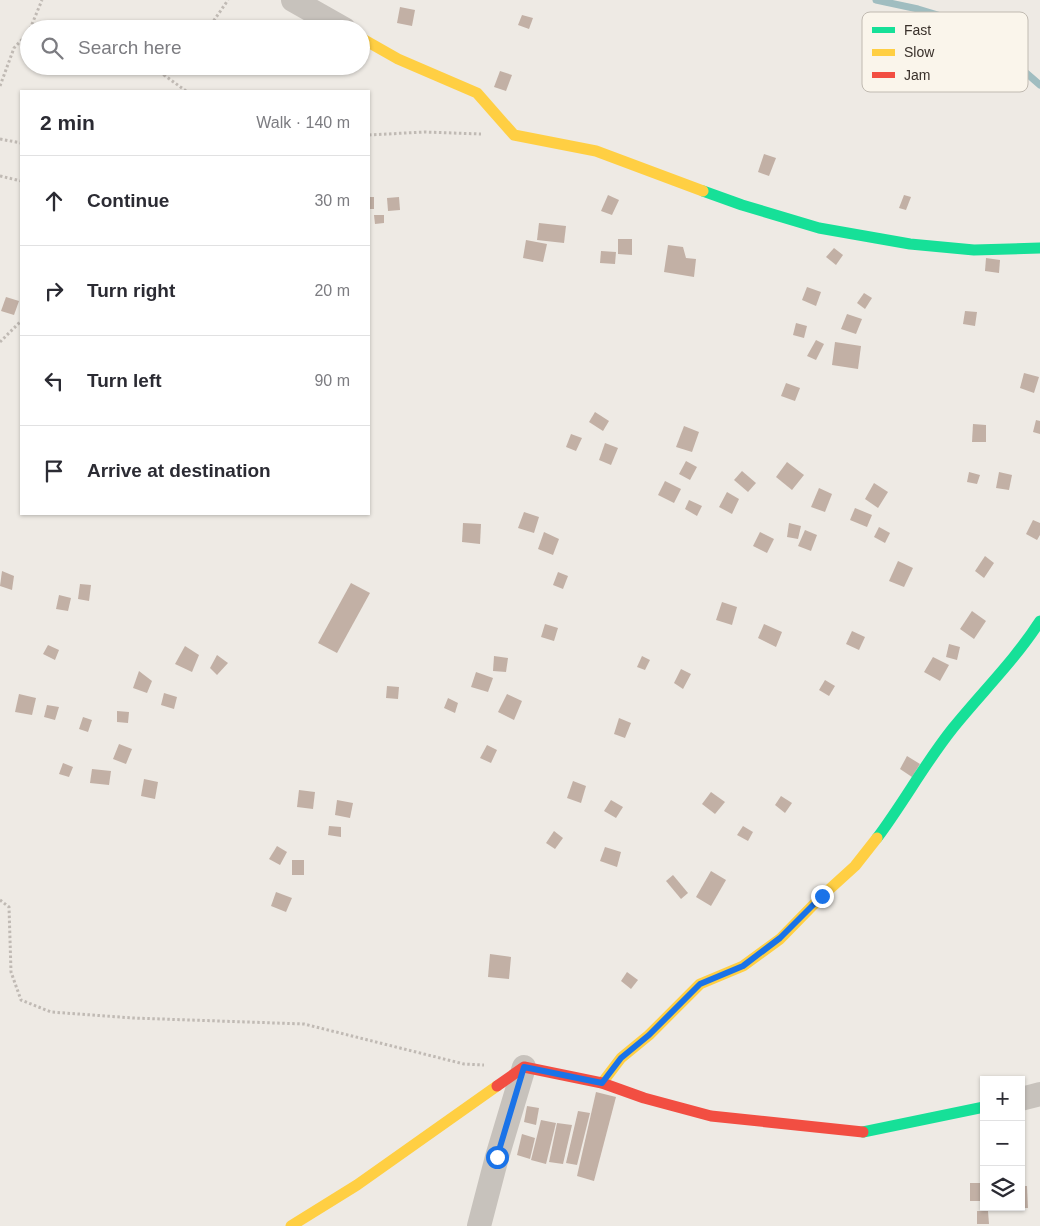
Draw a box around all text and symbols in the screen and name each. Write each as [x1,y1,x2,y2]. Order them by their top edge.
legend [862,12,1028,92]
search box [20,20,370,75]
text: Fast [904,22,931,38]
icon: search [38,34,66,62]
text: Search here [78,37,182,58]
text: Slow [904,44,935,60]
text: Jam [904,67,930,83]
text: 2 min [40,111,95,134]
text: Walk · 140 m [256,114,350,131]
icon: ahead [40,187,68,215]
text: Continue [87,190,169,211]
text: 30 m [314,192,350,209]
icon: right [40,277,68,305]
text: Turn right [87,280,175,301]
text: 20 m [314,282,350,299]
icon: left [40,367,68,395]
text: Turn left [87,370,162,391]
text: 90 m [314,372,350,389]
icon: arrive [40,457,68,485]
text: Arrive at destination [87,460,271,481]
route end [811,885,834,908]
map controls [980,1076,1025,1211]
button: + [980,1076,1025,1121]
button: − [980,1121,1025,1166]
route start [486,1146,509,1169]
button: layers [980,1166,1025,1211]

